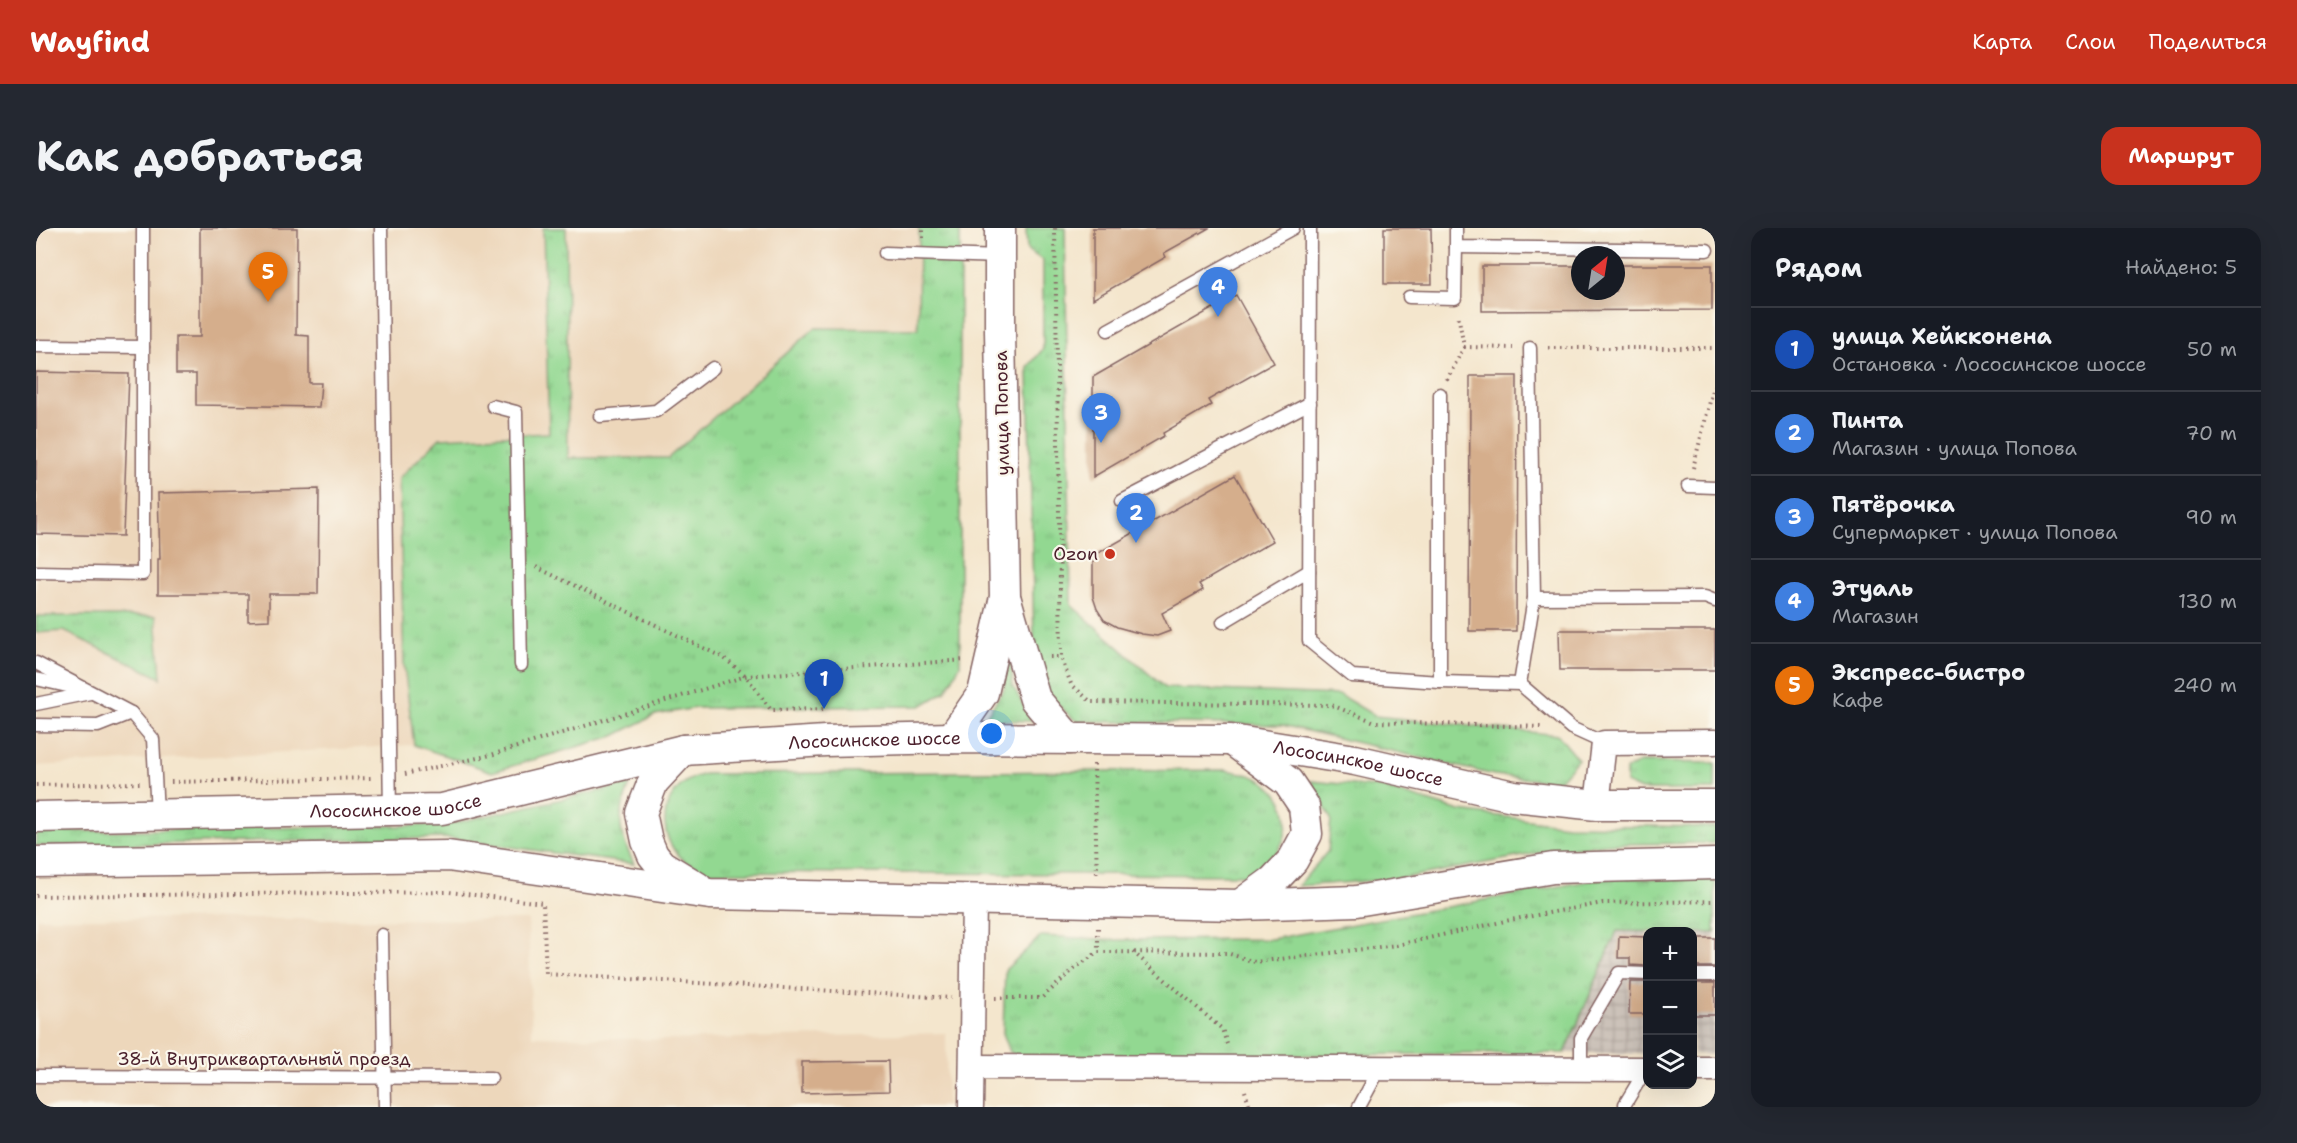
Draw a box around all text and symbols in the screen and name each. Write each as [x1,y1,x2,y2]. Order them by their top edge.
text: Wayfind [30,23,150,61]
text: Карта [1972,28,2032,56]
text: Слои [2065,28,2116,56]
text: Поделиться [2149,28,2267,56]
button: Маршрут [2101,127,2261,185]
text: Как добраться [36,128,364,184]
north arrow [1571,246,1625,300]
text: Рядом [1775,250,1862,285]
pin: 5 [248,253,288,302]
text: Найдено: 5 [2125,254,2237,280]
pin: 4 [1198,268,1238,317]
text: улица Хейкконена [1832,322,2052,351]
text: 1 [1790,336,1799,362]
text: 50 m [2187,336,2237,362]
street label: улица Попова [989,350,1015,476]
text: Остановка · Лососинское шоссе [1832,351,2147,377]
pin: 3 [1082,394,1120,443]
text: Пинта [1832,406,1903,435]
text: 2 [1788,420,1802,446]
text: 70 m [2185,420,2237,446]
text: Магазин · улица Попова [1832,435,2077,461]
text: Пятёрочка [1832,490,1955,519]
pin: 2 [1116,494,1156,543]
text: 3 [1788,504,1802,530]
text: 90 m [2185,504,2237,530]
text: Супермаркет · улица Попова [1832,519,2118,545]
place label: Ozon [1053,542,1098,566]
marker: Ozon [1103,547,1117,561]
text: Этуаль [1832,574,1913,603]
text: 4 [1788,588,1802,614]
text: 130 m [2178,588,2237,614]
text: Магазин [1832,603,1919,629]
text: Экспресс-бистро [1832,658,2025,687]
pin: 1 [804,660,844,709]
text: 5 [1788,672,1801,698]
text: 240 m [2172,672,2237,698]
text: Кафе [1832,687,1884,713]
your location [977,719,1006,748]
street label: Лососинское шоссе [787,726,961,755]
street label: Лососинское шоссе [1272,735,1446,792]
street label: Лососинское шоссе [309,788,484,824]
map controls [1643,927,1697,1089]
button: + [1643,927,1697,981]
button: − [1643,981,1697,1035]
button: layers [1643,1035,1697,1089]
street label: 38-й Внутриквартальный проезд [117,1047,411,1071]

